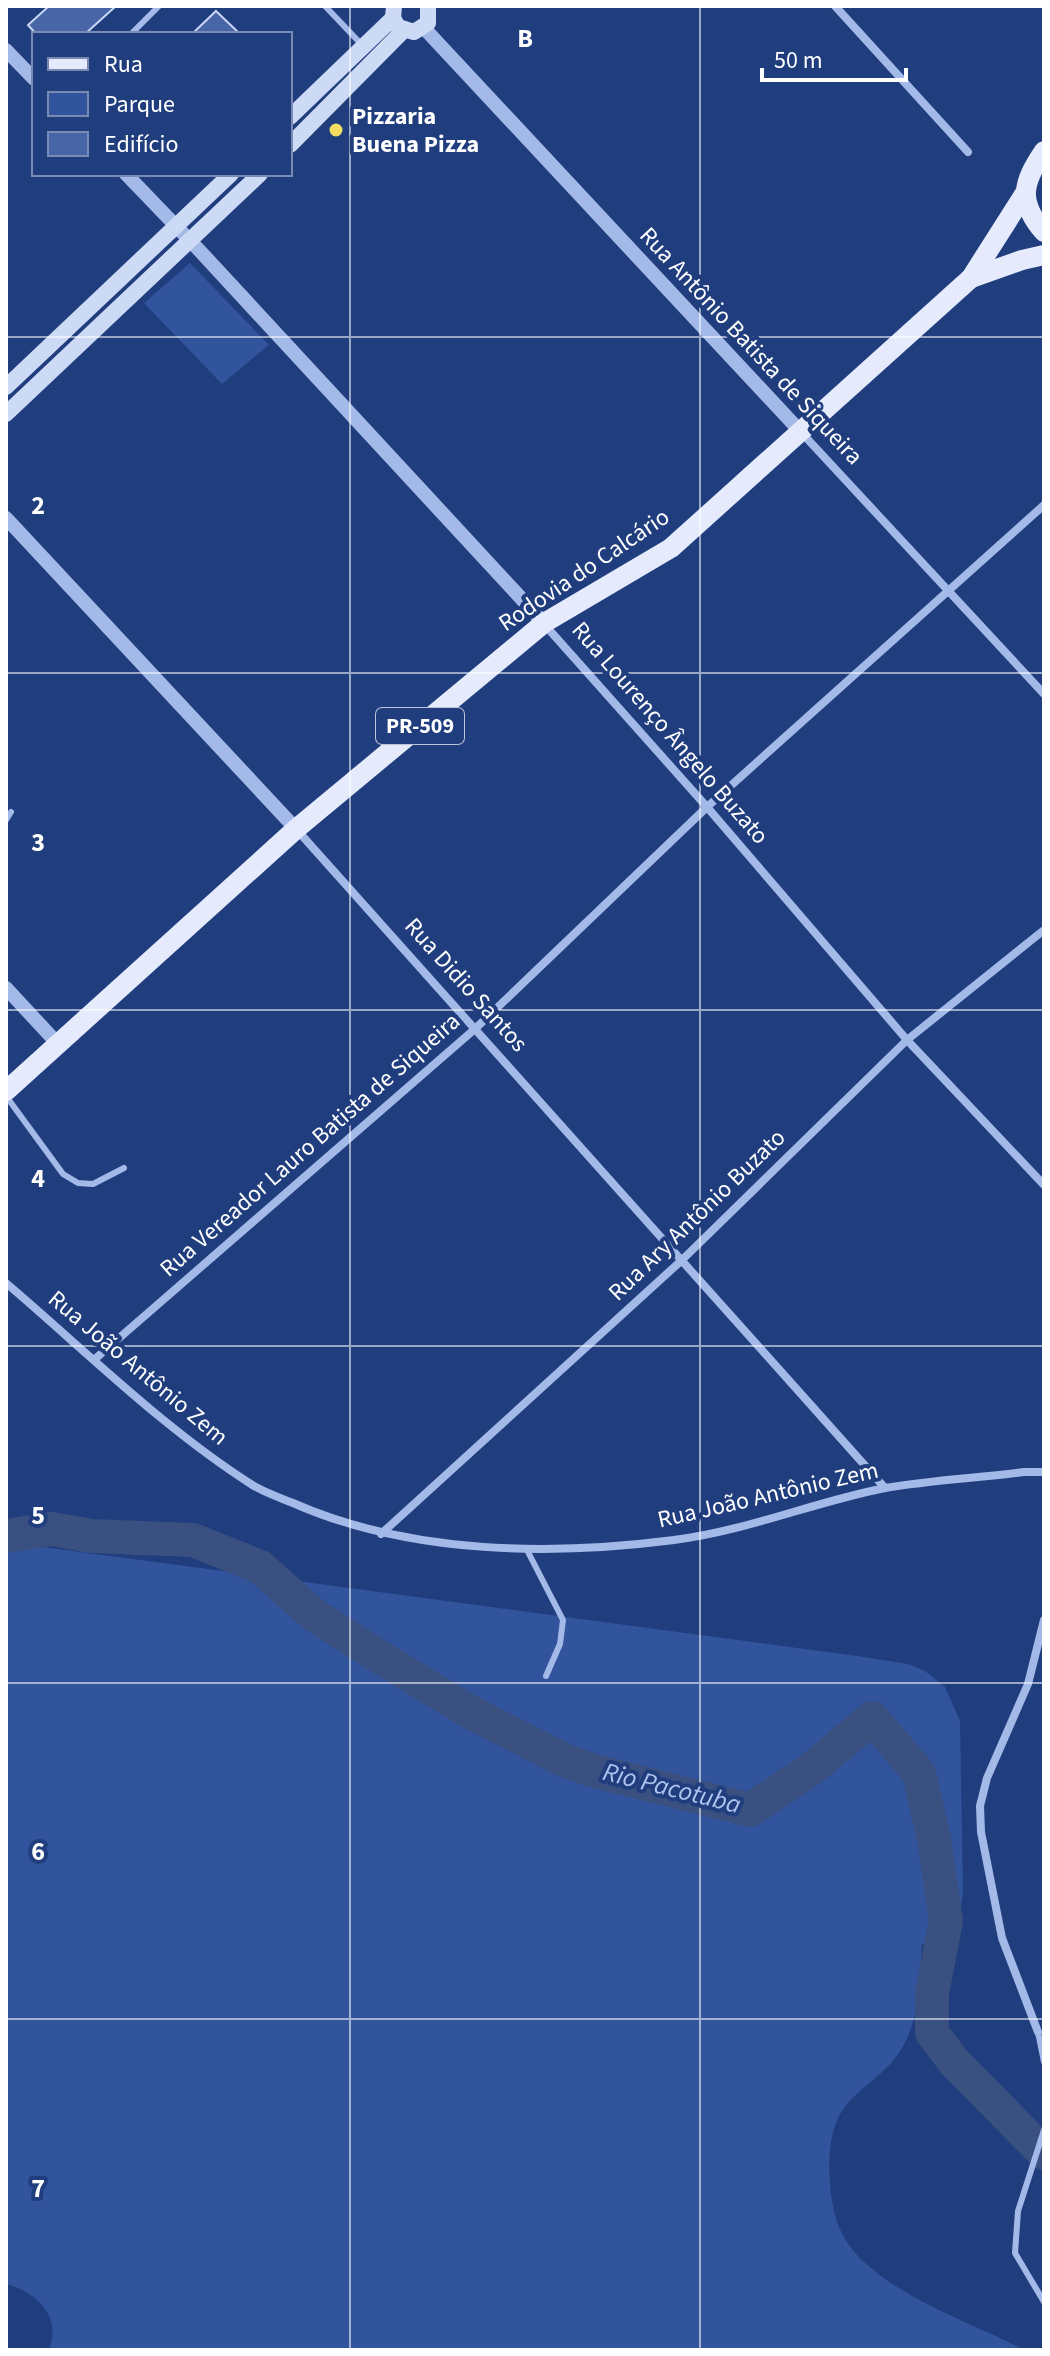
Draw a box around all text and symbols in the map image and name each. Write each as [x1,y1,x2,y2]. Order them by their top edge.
text: B [517,20,533,57]
legend [32,32,292,176]
scale bar [762,32,906,82]
text: 50 m [774,43,823,78]
text: Rua [104,47,143,82]
text: Parque [104,87,175,122]
place label: Pizzaria Buena Pizza [352,99,479,162]
marker: Pizzaria Buena Pizza [327,121,345,139]
text: Edifício [104,127,178,162]
street label: Rua Antônio Batista de Siqueira [631,219,871,473]
text: 2 [31,487,45,524]
street label: Rodovia do Calcário [491,500,677,640]
street label: Rua Lourenço Ângelo Buzato [563,614,777,852]
road number: PR-509 [376,708,464,744]
text: 3 [31,824,45,861]
street label: Rua Didio Santos [396,910,536,1060]
street label: Rua Vereador Lauro Batista de Siqueira [152,1004,468,1286]
street label: Rua Ary Antônio Buzato [600,1121,794,1309]
text: 4 [31,1160,45,1197]
street label: Rua João Antônio Zem [40,1282,236,1454]
street label: Rua João Antônio Zem [654,1453,882,1537]
text: 5 [31,1497,45,1534]
water label: Rio Pacotuba [599,1753,745,1823]
text: 6 [31,1833,45,1870]
text: 7 [31,2170,45,2207]

